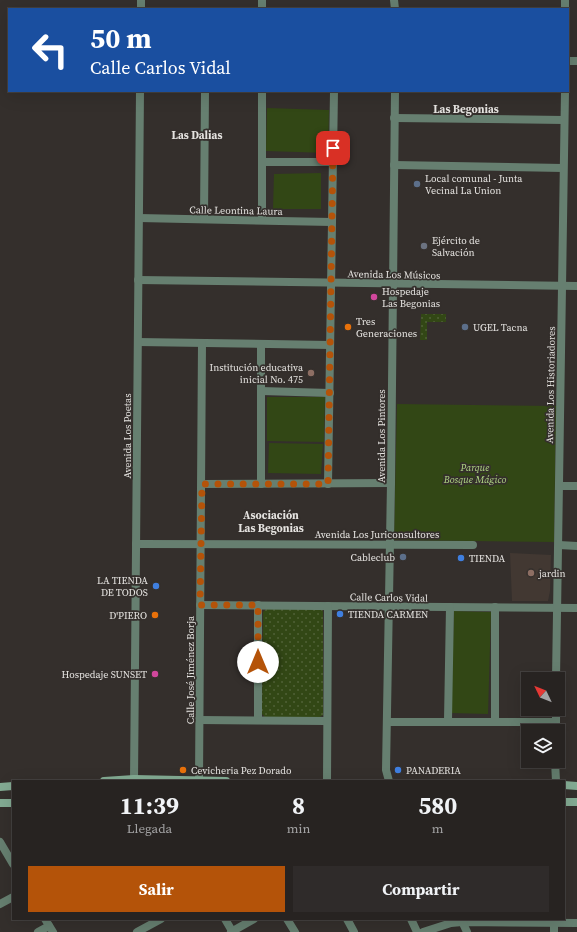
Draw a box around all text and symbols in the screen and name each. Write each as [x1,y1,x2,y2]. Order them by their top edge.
text: 50 m [90,19,152,57]
icon: left [24,24,76,76]
text: Calle Carlos Vidal [90,55,231,80]
district label: Las Begonias [433,102,499,117]
district label: Las Dalias [172,128,222,143]
pin [316,131,350,165]
icon: arrive [322,137,344,159]
place label: Local comunal - Junta Vecinal La Union [425,172,523,197]
marker: Local comunal - Junta Vecinal La Union [412,179,422,189]
street label: Calle Leontina Laura [189,203,284,218]
place label: Ejército de Salvación [432,234,480,259]
marker: Ejército de Salvación [419,241,429,251]
street label: Avenida Los Músicos [347,267,441,282]
place label: Hospedaje Las Begonias [382,285,440,310]
marker: Hospedaje Las Begonias [369,292,379,302]
place label: Tres Generaciones [356,315,417,340]
place label: UGEL Tacna [473,321,528,334]
marker: Tres Generaciones [343,322,353,332]
marker: UGEL Tacna [460,322,470,332]
street label: Avenida Los Historiadores [543,326,558,444]
place label: Institución educativa inicial No. 475 [210,361,304,386]
marker: Institución educativa inicial No. 475 [306,368,316,378]
street label: Avenida Los Pintores [375,389,388,483]
street label: Avenida Los Poetas [121,393,134,479]
park label: Parque Bosque Mágico [443,461,506,486]
district label: Asociación Las Begonias [238,508,304,536]
street label: Avenida Los Juriconsultores [315,528,439,541]
place label: Cableclub [351,551,395,564]
marker: Cableclub [398,552,408,562]
place label: TIENDA [469,552,506,565]
marker: TIENDA [456,553,466,563]
place label: jardin [538,567,566,580]
marker: jardin [526,568,536,578]
place label: LA TIENDA DE TODOS [97,574,148,599]
marker: LA TIENDA DE TODOS [151,581,161,591]
street label: Calle Carlos Vidal [350,590,428,605]
place label: TIENDA CARMEN [348,608,428,621]
place label: D'PIERO [109,609,147,622]
marker: TIENDA CARMEN [335,609,345,619]
marker: D'PIERO [150,610,160,620]
street label: Calle José Jiménez Borja [184,615,197,724]
position arrow [237,641,279,683]
place label: Hospedaje SUNSET [61,668,147,681]
marker: Hospedaje SUNSET [150,669,160,679]
north arrow [521,672,565,716]
map controls [521,672,565,768]
button: layers [521,724,565,768]
place label: Cevicheria Pez Dorado [191,764,292,777]
place label: PANADERIA [406,764,461,777]
marker: Cevicheria Pez Dorado [178,765,188,775]
marker: PANADERIA [393,765,403,775]
text: 11:39 [120,789,179,822]
text: 8 [292,789,305,822]
text: 580 [418,789,457,822]
text: Llegada [127,820,172,837]
text: min [287,820,310,837]
text: m [432,820,444,837]
button: Salir [28,866,285,912]
button: Compartir [293,866,549,912]

